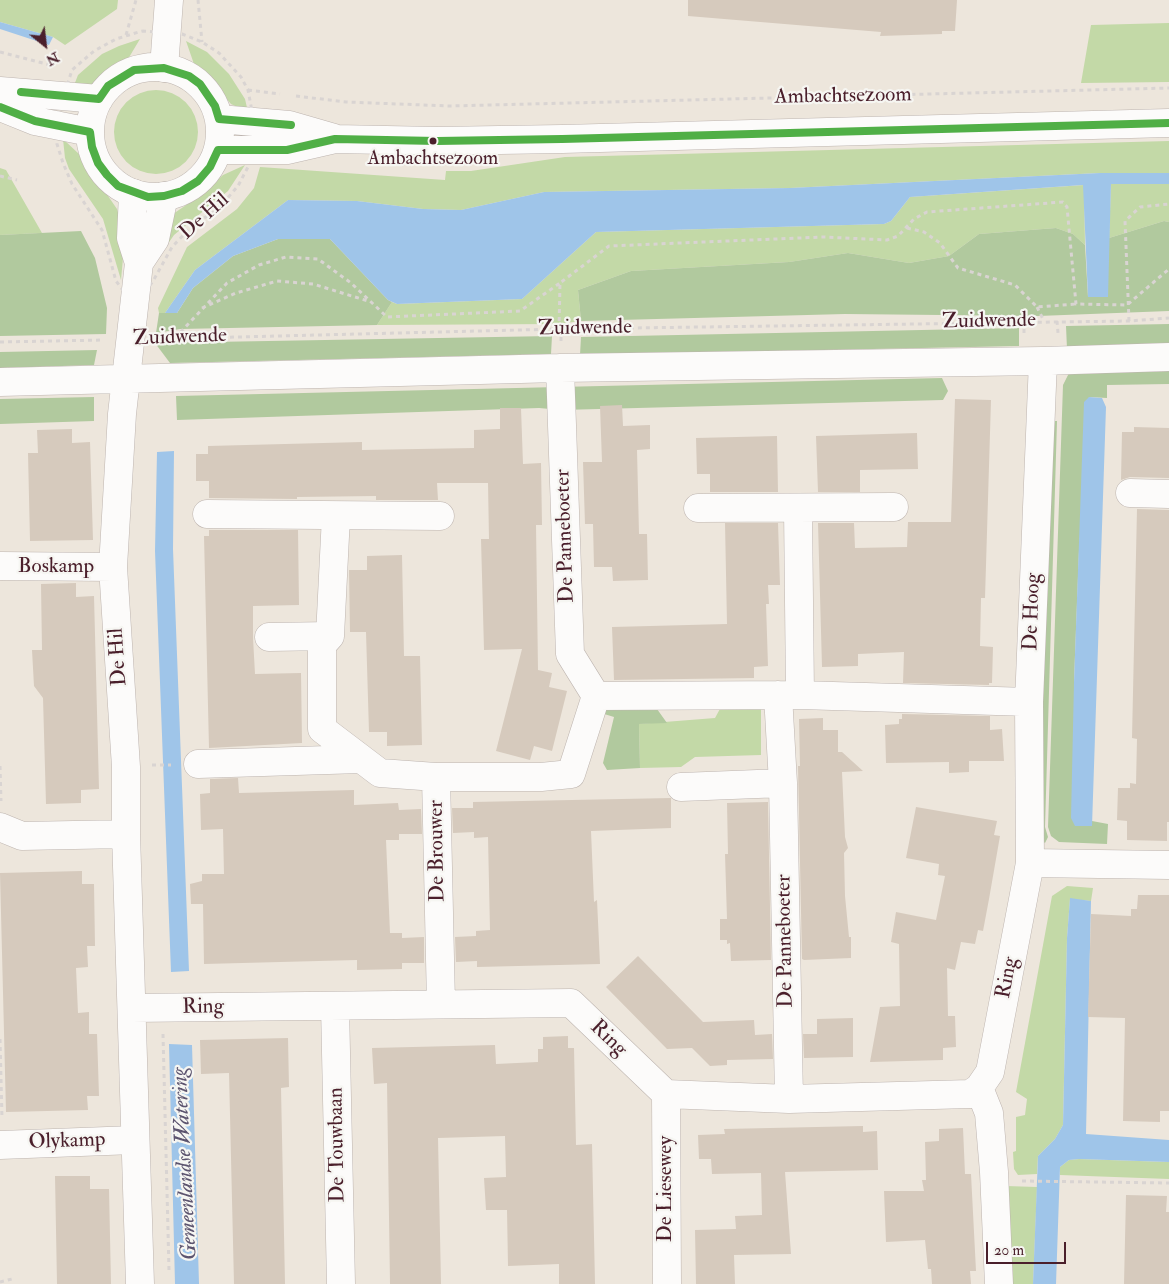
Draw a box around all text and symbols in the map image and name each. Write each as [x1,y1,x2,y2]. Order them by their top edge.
north arrow [20,20,70,70]
text: N [43,48,62,69]
street label: Ambachtsezoom [774,83,912,111]
marker: Ambachtsezoom [428,136,438,146]
place label: Ambachtsezoom [368,148,498,172]
street label: De Hil [175,188,235,246]
street label: Zuidwende [942,309,1036,335]
street label: Zuidwende [538,316,632,342]
street label: Zuidwende [133,324,227,352]
street label: De Panneboeter [551,469,581,603]
street label: Boskamp [18,554,94,580]
street label: De Hoog [1019,573,1047,651]
street label: De Hil [104,627,134,687]
street label: De Brouwer [425,800,451,902]
street label: De Panneboeter [772,874,800,1008]
street label: Ring [992,955,1024,1001]
street label: Ring [182,995,224,1021]
street label: Ring [584,1015,632,1063]
water label: Gemeenlandse Watering [168,1067,204,1261]
street label: De Touwbaan [324,1087,352,1203]
street label: Olykamp [28,1128,106,1156]
street label: De Liesewey [653,1136,679,1242]
scale bar [989,1232,1069,1264]
text: 20 m [994,1241,1024,1260]

